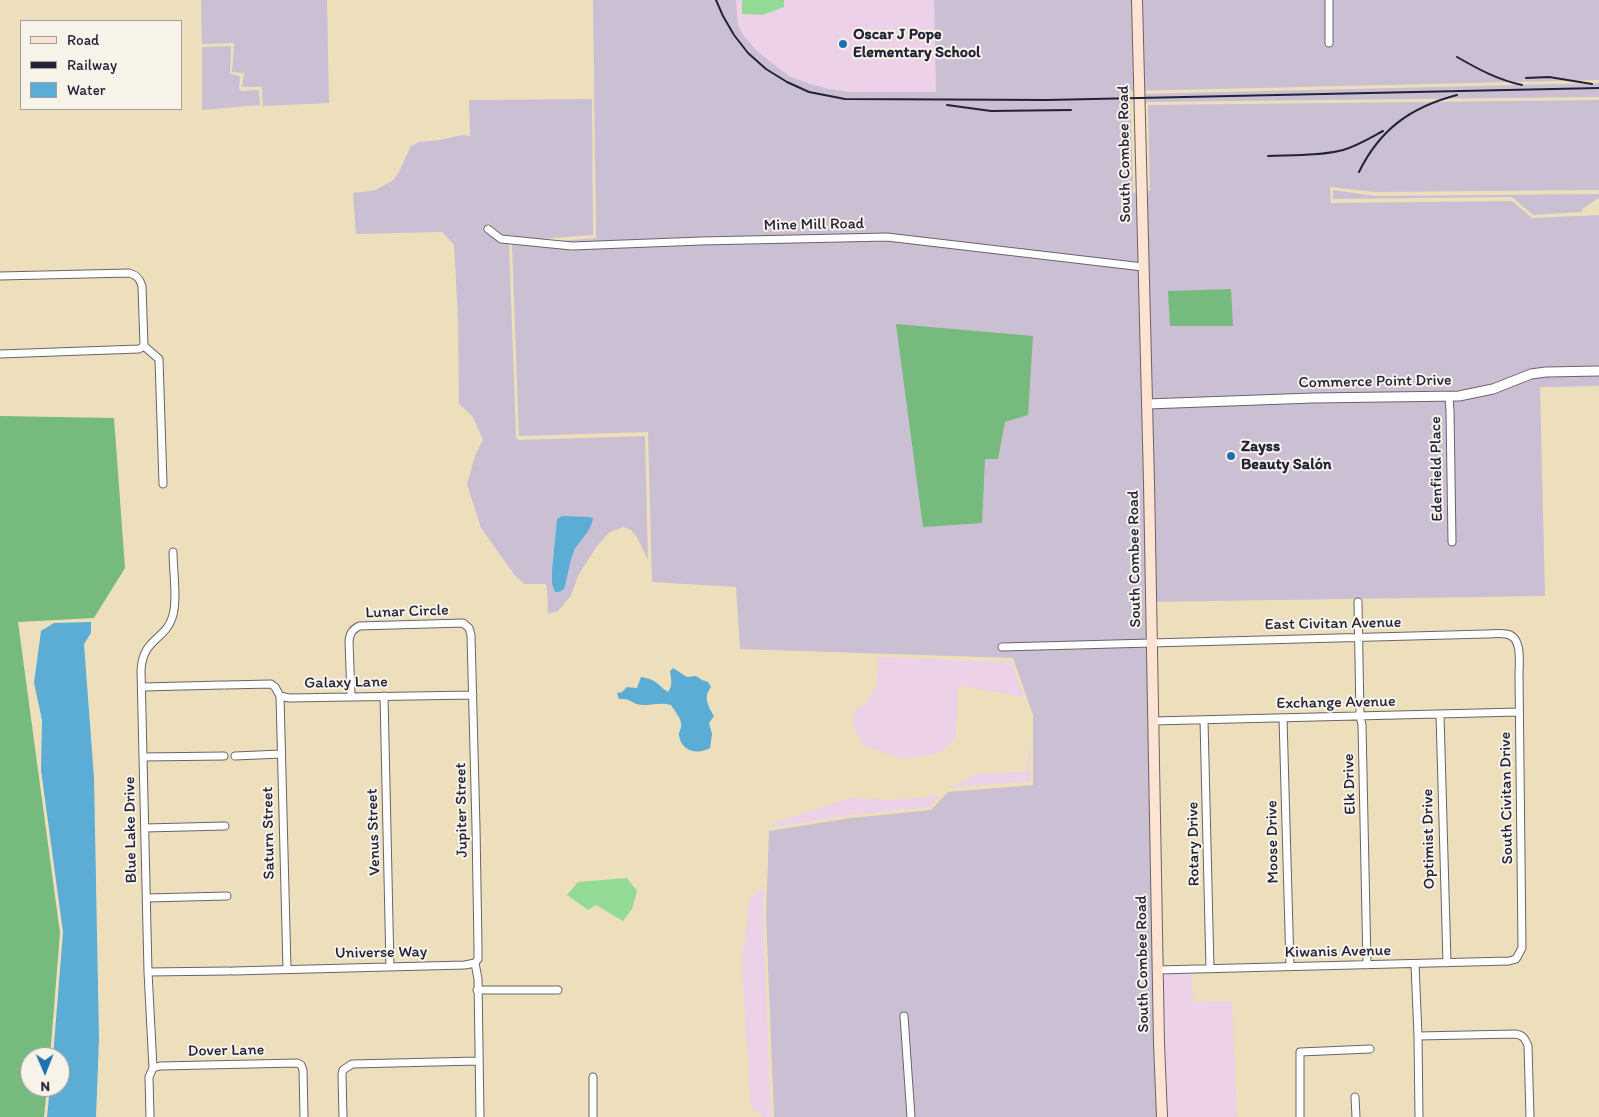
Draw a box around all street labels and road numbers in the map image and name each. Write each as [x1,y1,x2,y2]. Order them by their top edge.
street label: South Combee Road [1114,85,1136,223]
street label: Mine Mill Road [763,215,865,235]
street label: Commerce Point Drive [1298,371,1452,393]
street label: Edenfield Place [1426,416,1448,522]
street label: South Combee Road [1124,490,1146,628]
street label: Lunar Circle [365,601,449,623]
street label: East Civitan Avenue [1264,613,1402,635]
street label: Galaxy Lane [304,673,388,693]
street label: Exchange Avenue [1276,692,1396,714]
street label: South Civitan Drive [1496,732,1518,864]
street label: Elk Drive [1339,753,1361,815]
street label: Jupiter Street [452,762,472,858]
street label: Blue Lake Drive [120,776,142,884]
street label: Saturn Street [259,786,279,880]
street label: Venus Street [363,788,385,876]
street label: Optimist Drive [1419,789,1439,889]
street label: Moose Drive [1263,800,1283,884]
street label: Rotary Drive [1184,801,1204,887]
street label: South Combee Road [1132,895,1154,1033]
street label: Kiwanis Avenue [1285,941,1391,963]
street label: Universe Way [335,943,427,963]
street label: Dover Lane [188,1041,264,1061]

